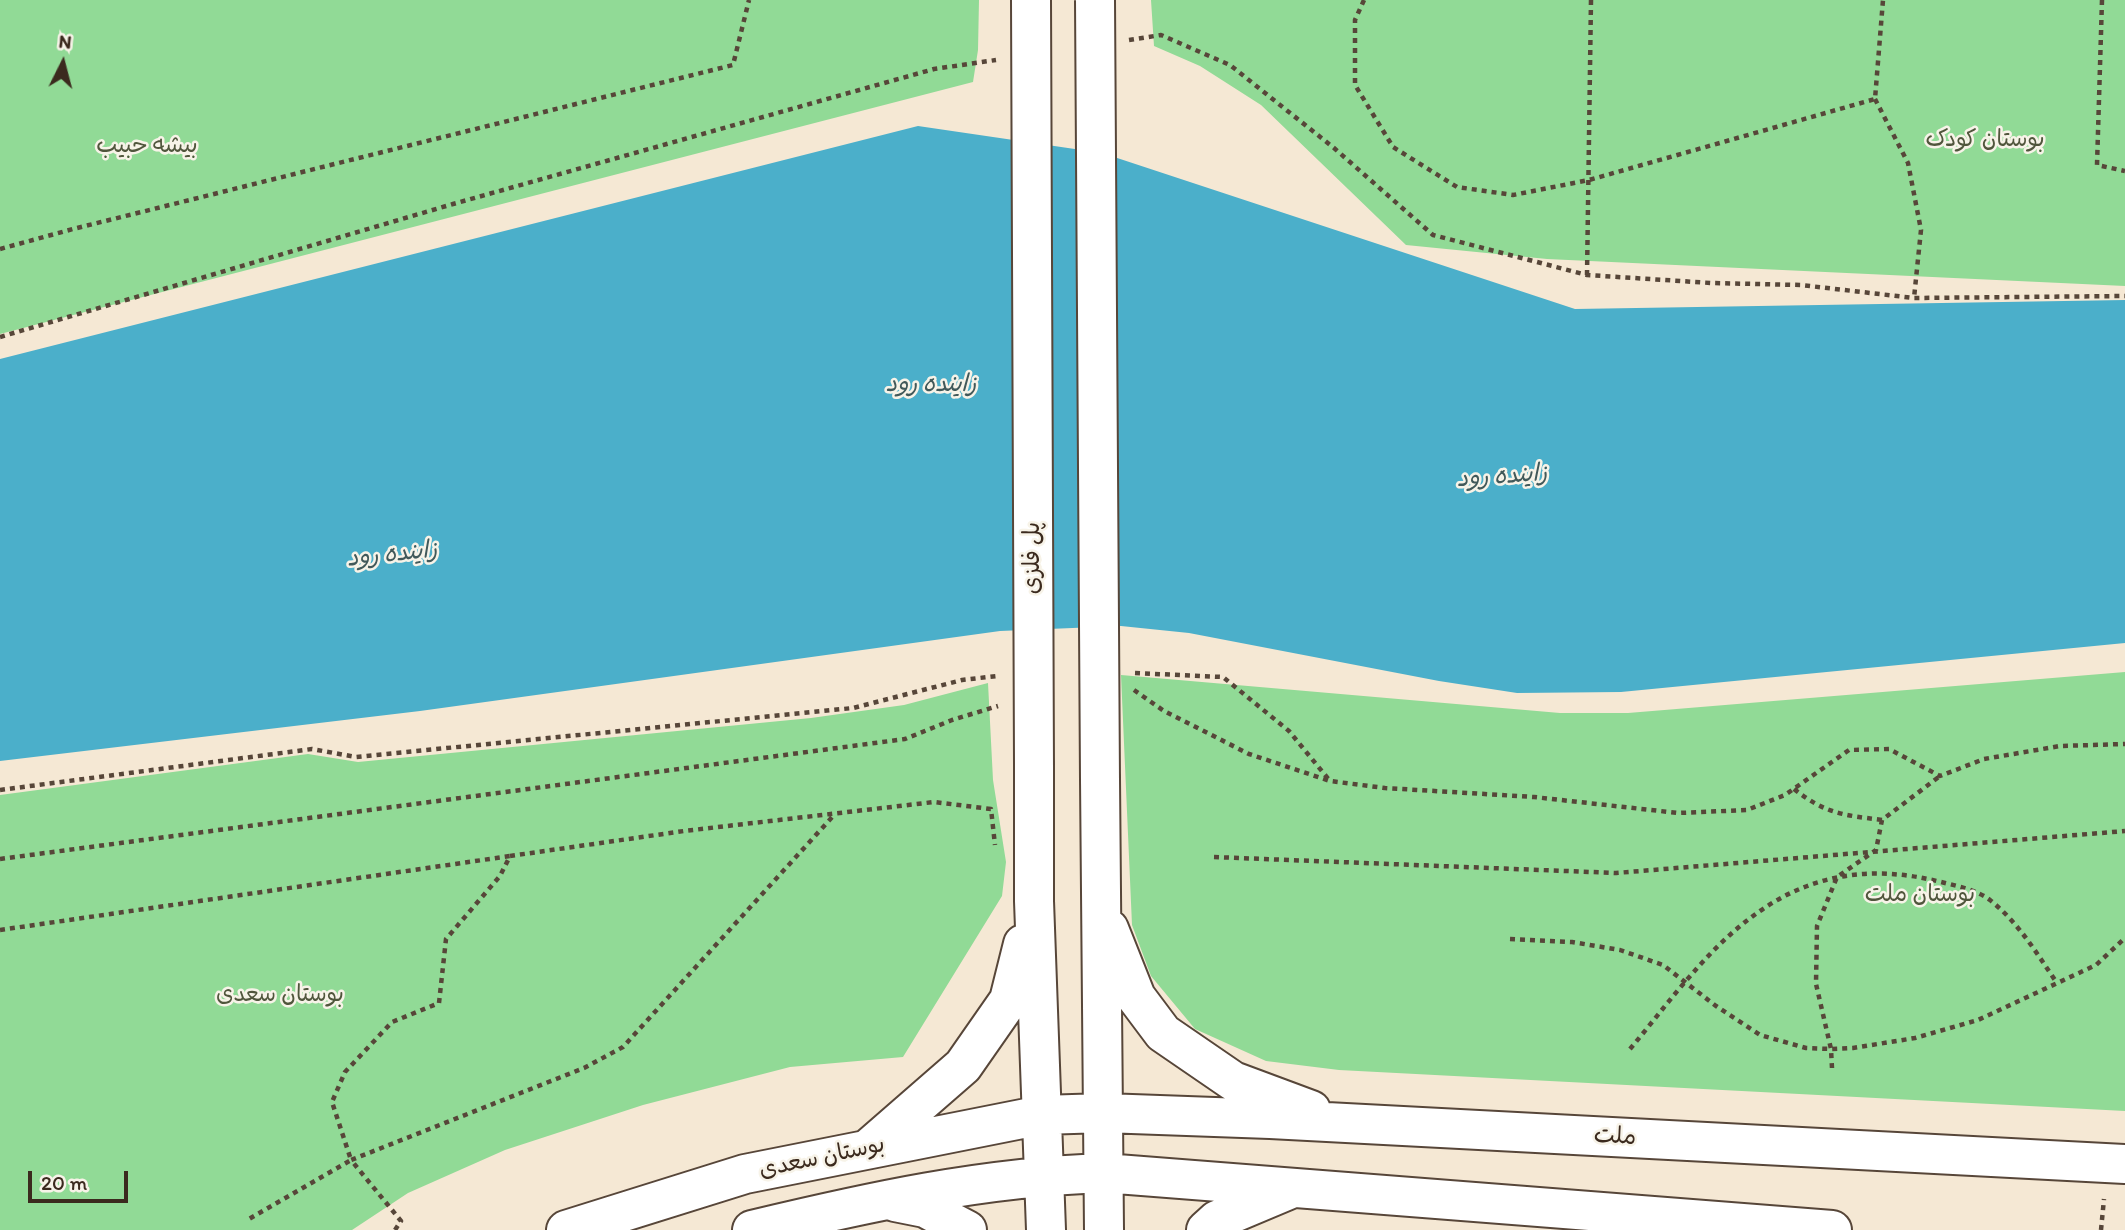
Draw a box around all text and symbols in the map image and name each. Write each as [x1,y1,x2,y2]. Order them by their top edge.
north arrow [28,28,98,98]
text: N [58,30,73,54]
park label: بوستان کودک [1925,126,2045,154]
park label: بیشه حبیب [96,132,198,160]
water label: زاینده رود [886,371,976,399]
water label: زاینده رود [1456,459,1548,495]
street label: پل فلزی [1019,522,1047,594]
water label: زاینده رود [345,536,439,574]
park label: بوستان ملت [1865,881,1975,909]
park label: بوستان سعدی [216,981,344,1009]
street label: ملت [1593,1122,1637,1152]
street label: بوستان سعدی [757,1131,887,1185]
scale bar [32,1156,131,1200]
text: 20 m [41,1170,87,1195]

